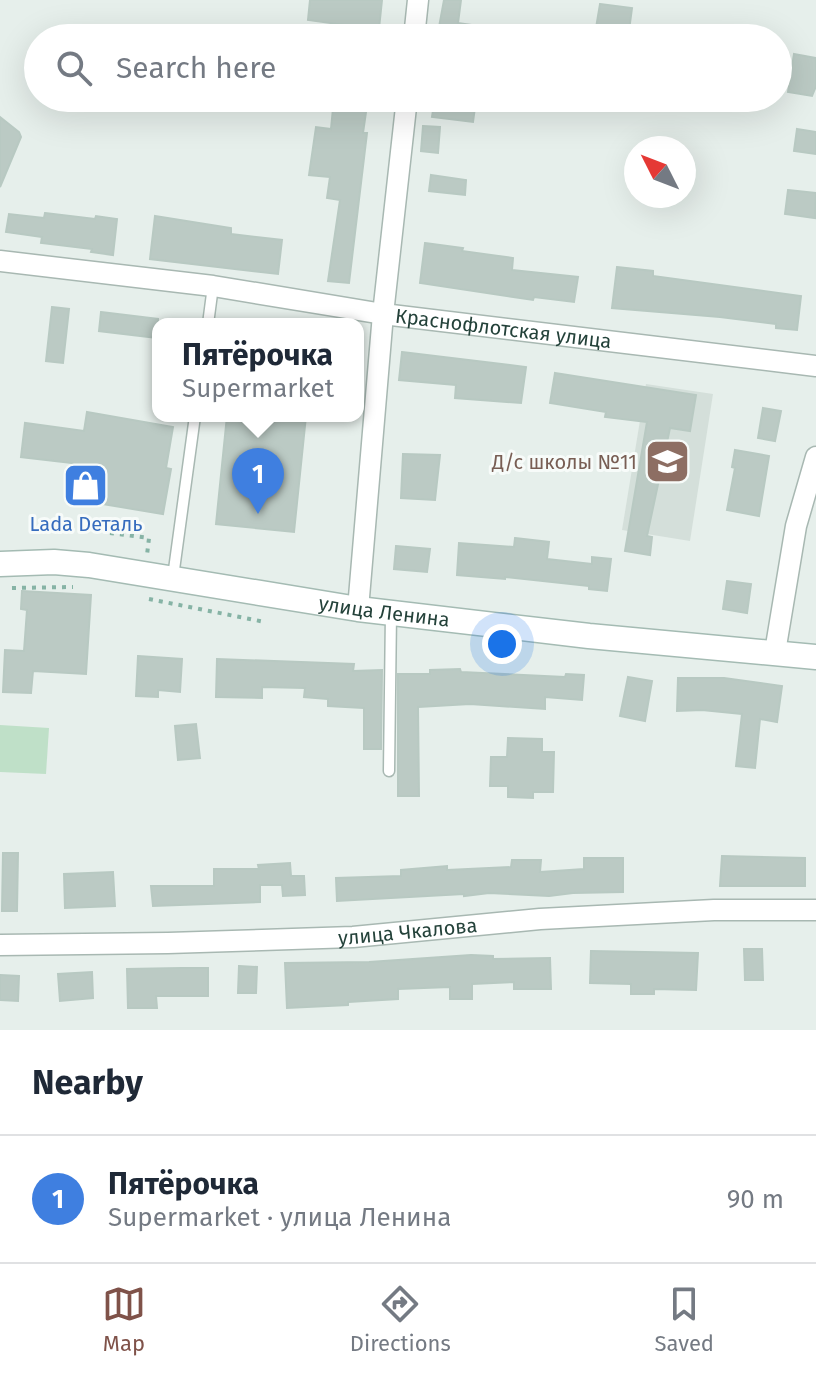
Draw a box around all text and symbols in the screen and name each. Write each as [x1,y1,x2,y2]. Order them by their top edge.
search box [24,24,792,112]
icon: search [52,46,96,90]
text: Search here [116,50,276,86]
north arrow [624,136,696,208]
street label: Краснофлотская улица [394,304,613,353]
popup [152,318,364,422]
text: Пятёрочка [182,337,333,373]
text: Supermarket [182,373,334,404]
school or university icon: Д/с школы №11 [644,438,692,486]
pin: 1 [232,448,284,514]
place label: Д/с школы №11 [491,450,637,474]
shop icon: Lada Dеталь [62,461,110,509]
place label: Lada Dеталь [30,512,143,536]
street label: улица Ленина [317,591,451,632]
your location [482,624,522,664]
street label: улица Чкалова [338,913,478,949]
text: Nearby [32,1062,143,1103]
text: Пятёрочка [108,1166,259,1202]
text: 1 [52,1184,64,1215]
text: 90 m [727,1184,784,1215]
text: Supermarket · улица Ленина [108,1202,451,1233]
tab: Map [102,1282,146,1357]
tab: Directions [350,1282,451,1357]
tab: Saved [655,1282,714,1357]

